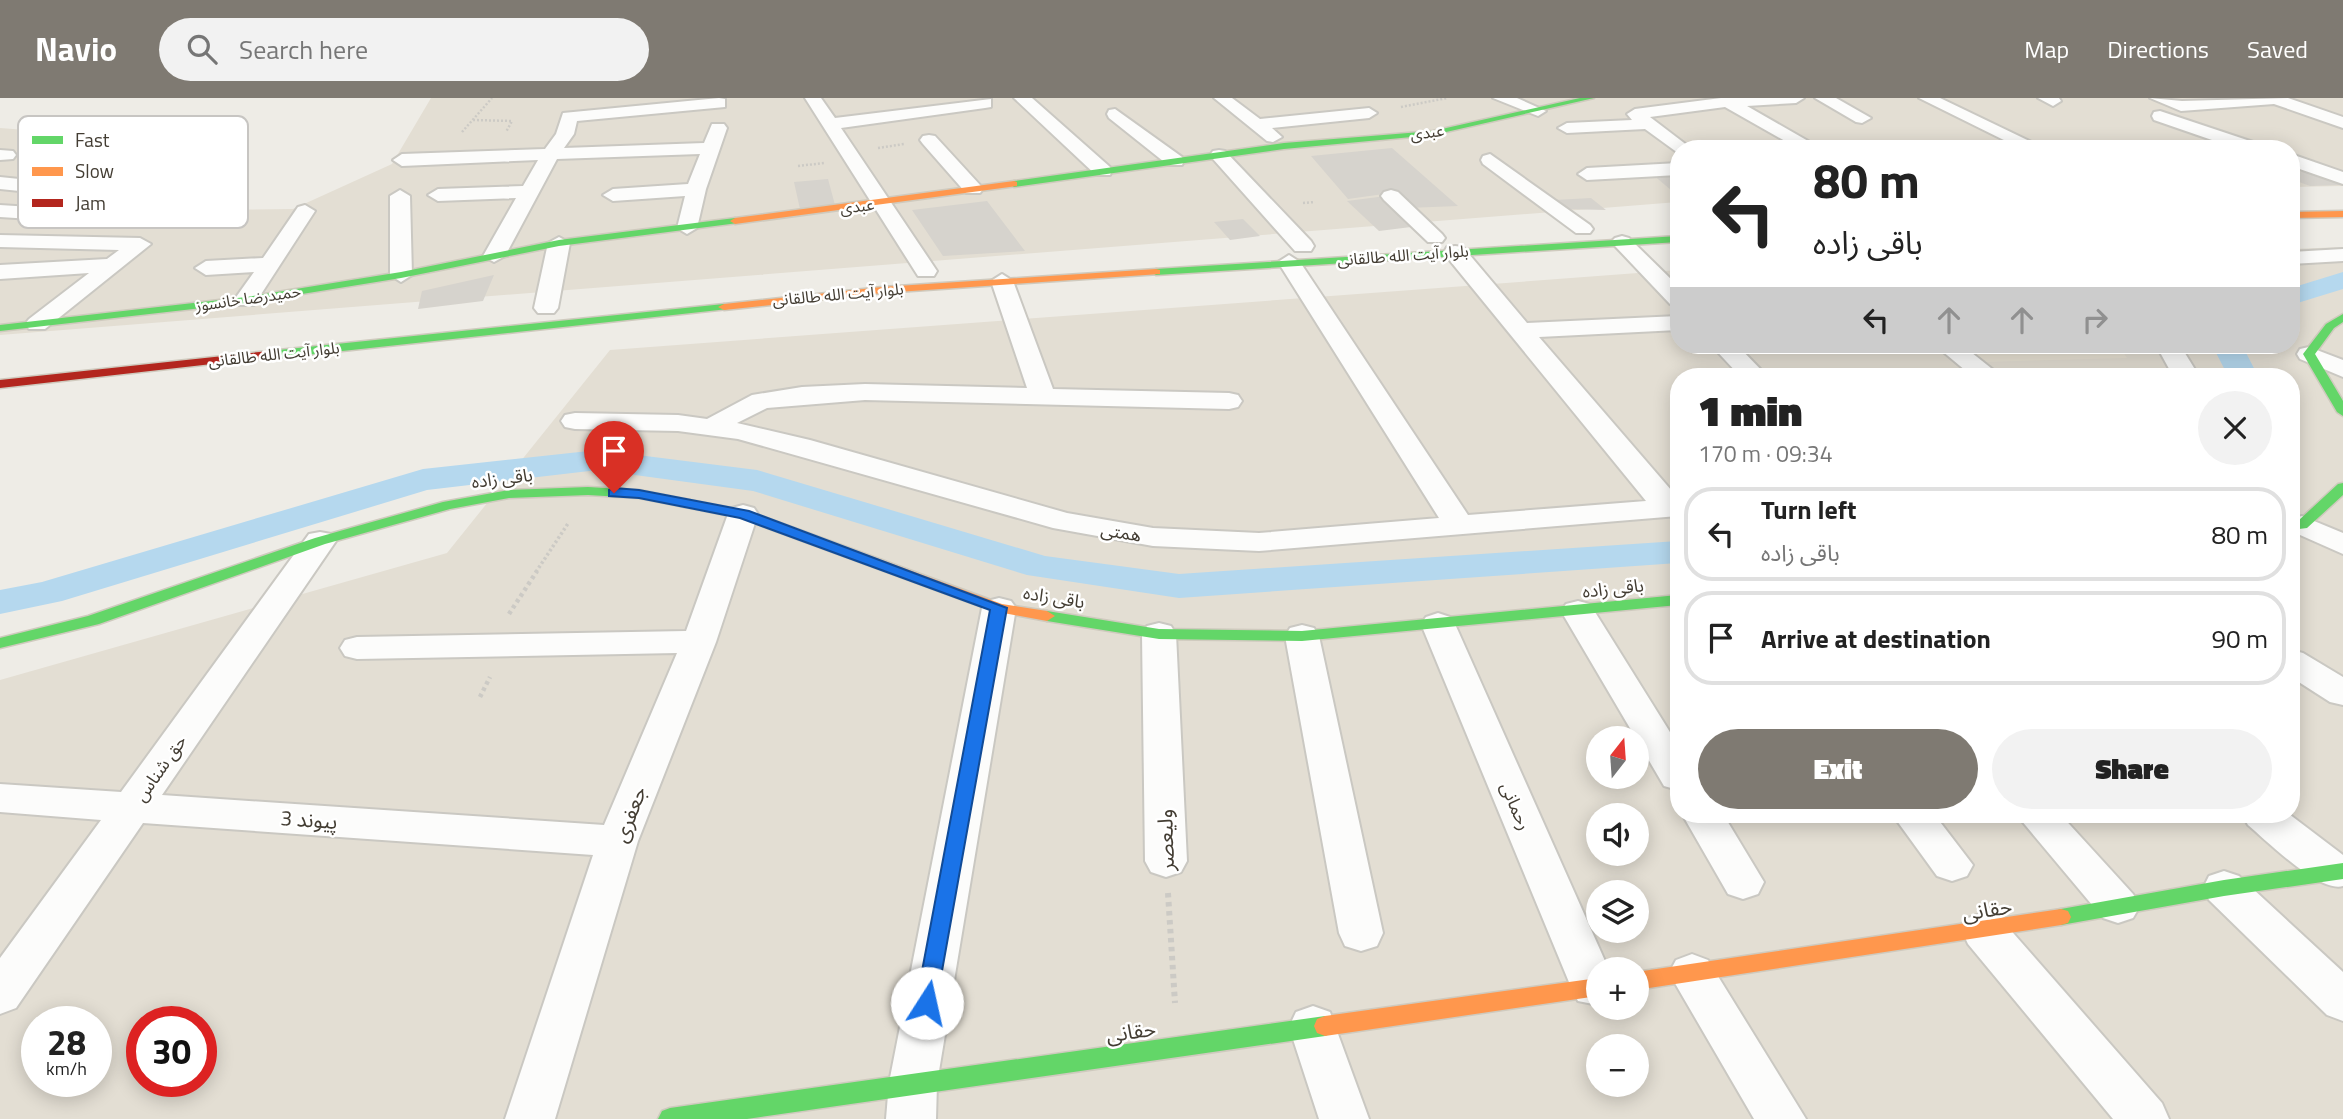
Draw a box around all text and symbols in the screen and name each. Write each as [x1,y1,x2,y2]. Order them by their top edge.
search box [159,18,649,81]
text: Navio [35,24,117,74]
icon: search [183,30,221,68]
text: Search here [239,30,368,69]
text: Map [2024,31,2069,67]
text: Directions [2107,31,2209,67]
text: Saved [2247,31,2308,67]
legend [18,116,248,228]
street label: عبدی [1408,118,1446,146]
text: Fast [75,125,110,154]
text: 80 m [1813,142,1920,217]
text: Slow [75,156,114,185]
icon: left [1698,168,1789,259]
text: Jam [75,188,106,217]
street label: عبدی [839,192,875,220]
text: باقی زاده [1813,218,1923,266]
street label: بلوار آیت الله طالقانی [1336,238,1470,272]
street label: بلوار آیت الله طالقانی [771,276,905,312]
street label: حمیدرضا خانسوز [193,279,302,317]
icon: left [1857,301,1895,339]
icon: ahead [1930,301,1968,339]
icon: ahead [2003,301,2041,339]
icon: right [2076,301,2114,339]
street label: بلوار آیت الله طالقانی [207,335,341,373]
text: 1 min [1698,378,1802,442]
button: close [2198,391,2272,465]
pin [584,421,644,493]
icon: arrive [595,432,633,470]
text: 170 m · 09:34 [1698,436,1833,471]
street label: باقی زاده [470,461,534,495]
text: Turn left [1761,490,1856,529]
street label: همتی [1099,515,1143,549]
icon: left [1702,515,1740,553]
text: 80 m [2211,515,2268,554]
text: باقی زاده [1761,535,1840,570]
street label: باقی زاده [1581,571,1645,605]
street label: باقی زاده [1021,579,1087,615]
icon: arrive [1702,619,1740,657]
text: Arrive at destination [1761,619,1991,658]
text: 90 m [2211,619,2268,658]
north arrow [1586,726,1648,789]
map controls [1586,726,1649,1097]
street label: حق شناس [127,729,193,807]
button: Exit [1698,729,1978,809]
button: Share [1992,729,2272,809]
street label: رحمانی [1494,778,1538,834]
street label: جعفری [604,781,654,847]
street label: پیوند 3 [279,801,339,837]
button: sound [1586,803,1649,866]
street label: ولیعصر [1148,809,1182,872]
button: layers [1586,880,1649,943]
street label: حقانی [1960,889,2014,929]
button: + [1586,957,1649,1020]
position arrow [890,966,964,1040]
speed limit sign: 30 [126,1006,217,1097]
street label: حقانی [1104,1012,1158,1050]
text: 28 [47,1015,86,1069]
button: − [1586,1034,1649,1097]
text: km/h [46,1055,87,1082]

